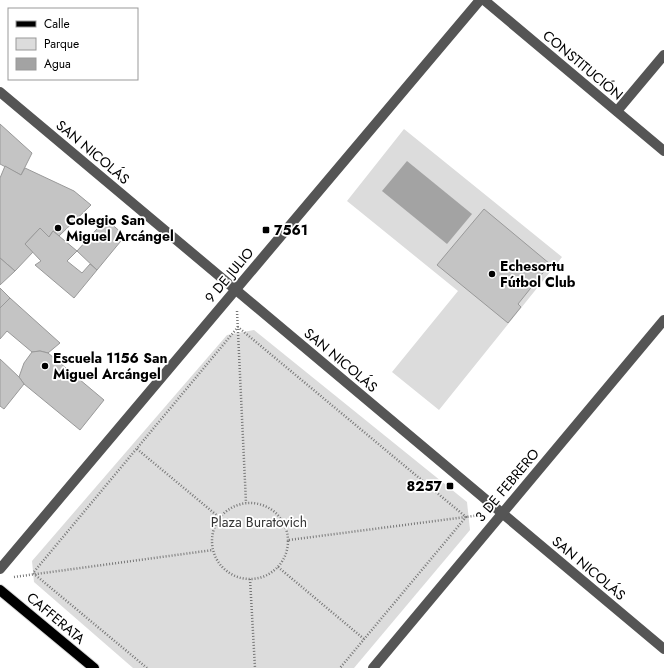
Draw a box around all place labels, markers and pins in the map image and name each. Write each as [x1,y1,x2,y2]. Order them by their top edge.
place label: Colegio San Miguel Arcángel [66,210,174,246]
place label: 7561 [274,220,308,240]
marker: Colegio San Miguel Arcángel [53,223,63,233]
marker: 7561 [261,225,271,235]
place label: Echesortu Fútbol Club [500,256,576,292]
marker: Echesortu Fútbol Club [487,269,497,279]
place label: Escuela 1156 San Miguel Arcángel [53,348,168,384]
marker: Escuela 1156 San Miguel Arcángel [40,361,50,371]
place label: 8257 [407,476,443,496]
marker: 8257 [445,481,455,491]

